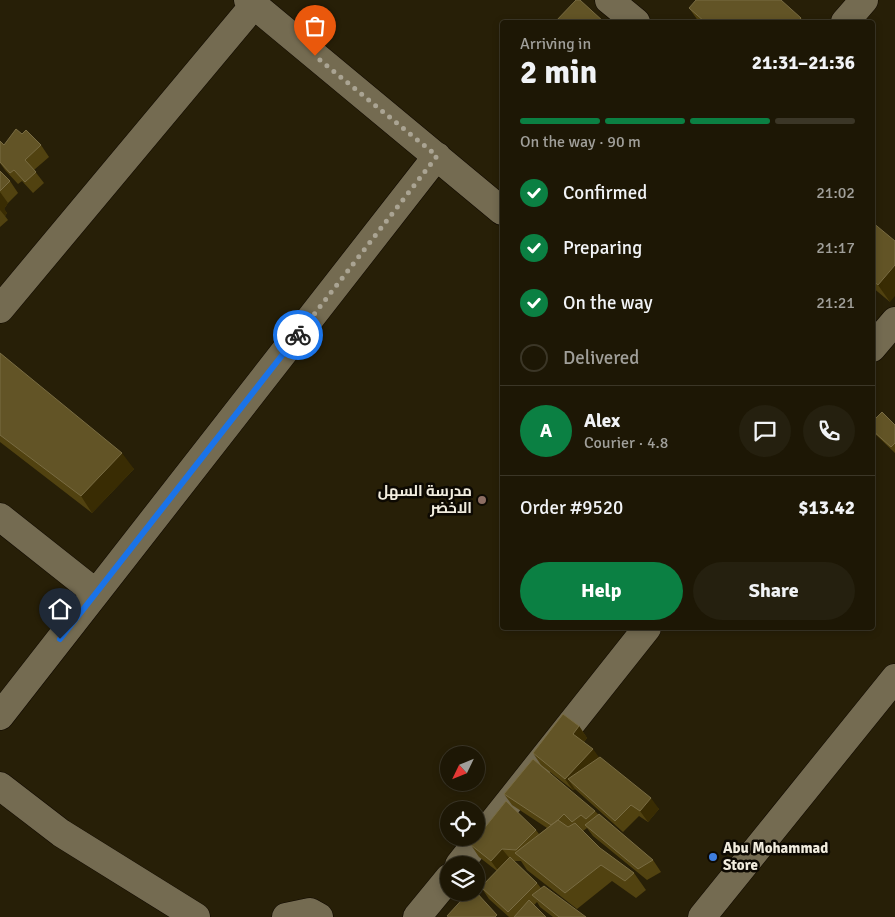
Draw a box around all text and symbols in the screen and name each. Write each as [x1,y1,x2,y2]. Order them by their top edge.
pin [294,5,336,56]
icon: bag [301,12,329,40]
text: Arriving in [520,34,591,54]
text: 21:31–21:36 [752,51,855,75]
text: 2 min [520,53,597,92]
text: On the way · 90 m [520,132,641,152]
icon: check [520,179,548,207]
text: Confirmed [563,181,647,205]
text: 21:02 [816,183,855,203]
icon: check [520,234,548,262]
text: Preparing [563,236,642,260]
text: 21:17 [816,238,855,258]
icon: check [520,289,548,317]
text: On the way [563,291,653,315]
text: 21:21 [816,293,855,313]
courier [273,310,323,360]
icon: bike [284,321,312,349]
text: Delivered [563,346,639,370]
button: chat [739,405,791,457]
button: phone [803,405,855,457]
text: Alex [584,409,620,433]
text: A [540,419,552,443]
text: Courier · 4.8 [584,433,668,453]
place label: مدرسة السهل الاخضر [378,482,472,517]
marker: مدرسة السهل الاخضر [476,494,488,506]
text: Order #9520 [520,496,623,520]
text: $13.42 [798,496,855,520]
button: Help [520,562,683,620]
button: Share [693,562,855,620]
pin [39,588,81,639]
icon: home [46,595,74,623]
north arrow [440,746,485,791]
map controls [440,746,485,901]
button: locate [440,801,485,846]
place label: Abu Mohammad Store [723,839,828,874]
marker: Abu Mohammad Store [707,851,719,863]
button: layers [440,856,485,901]

